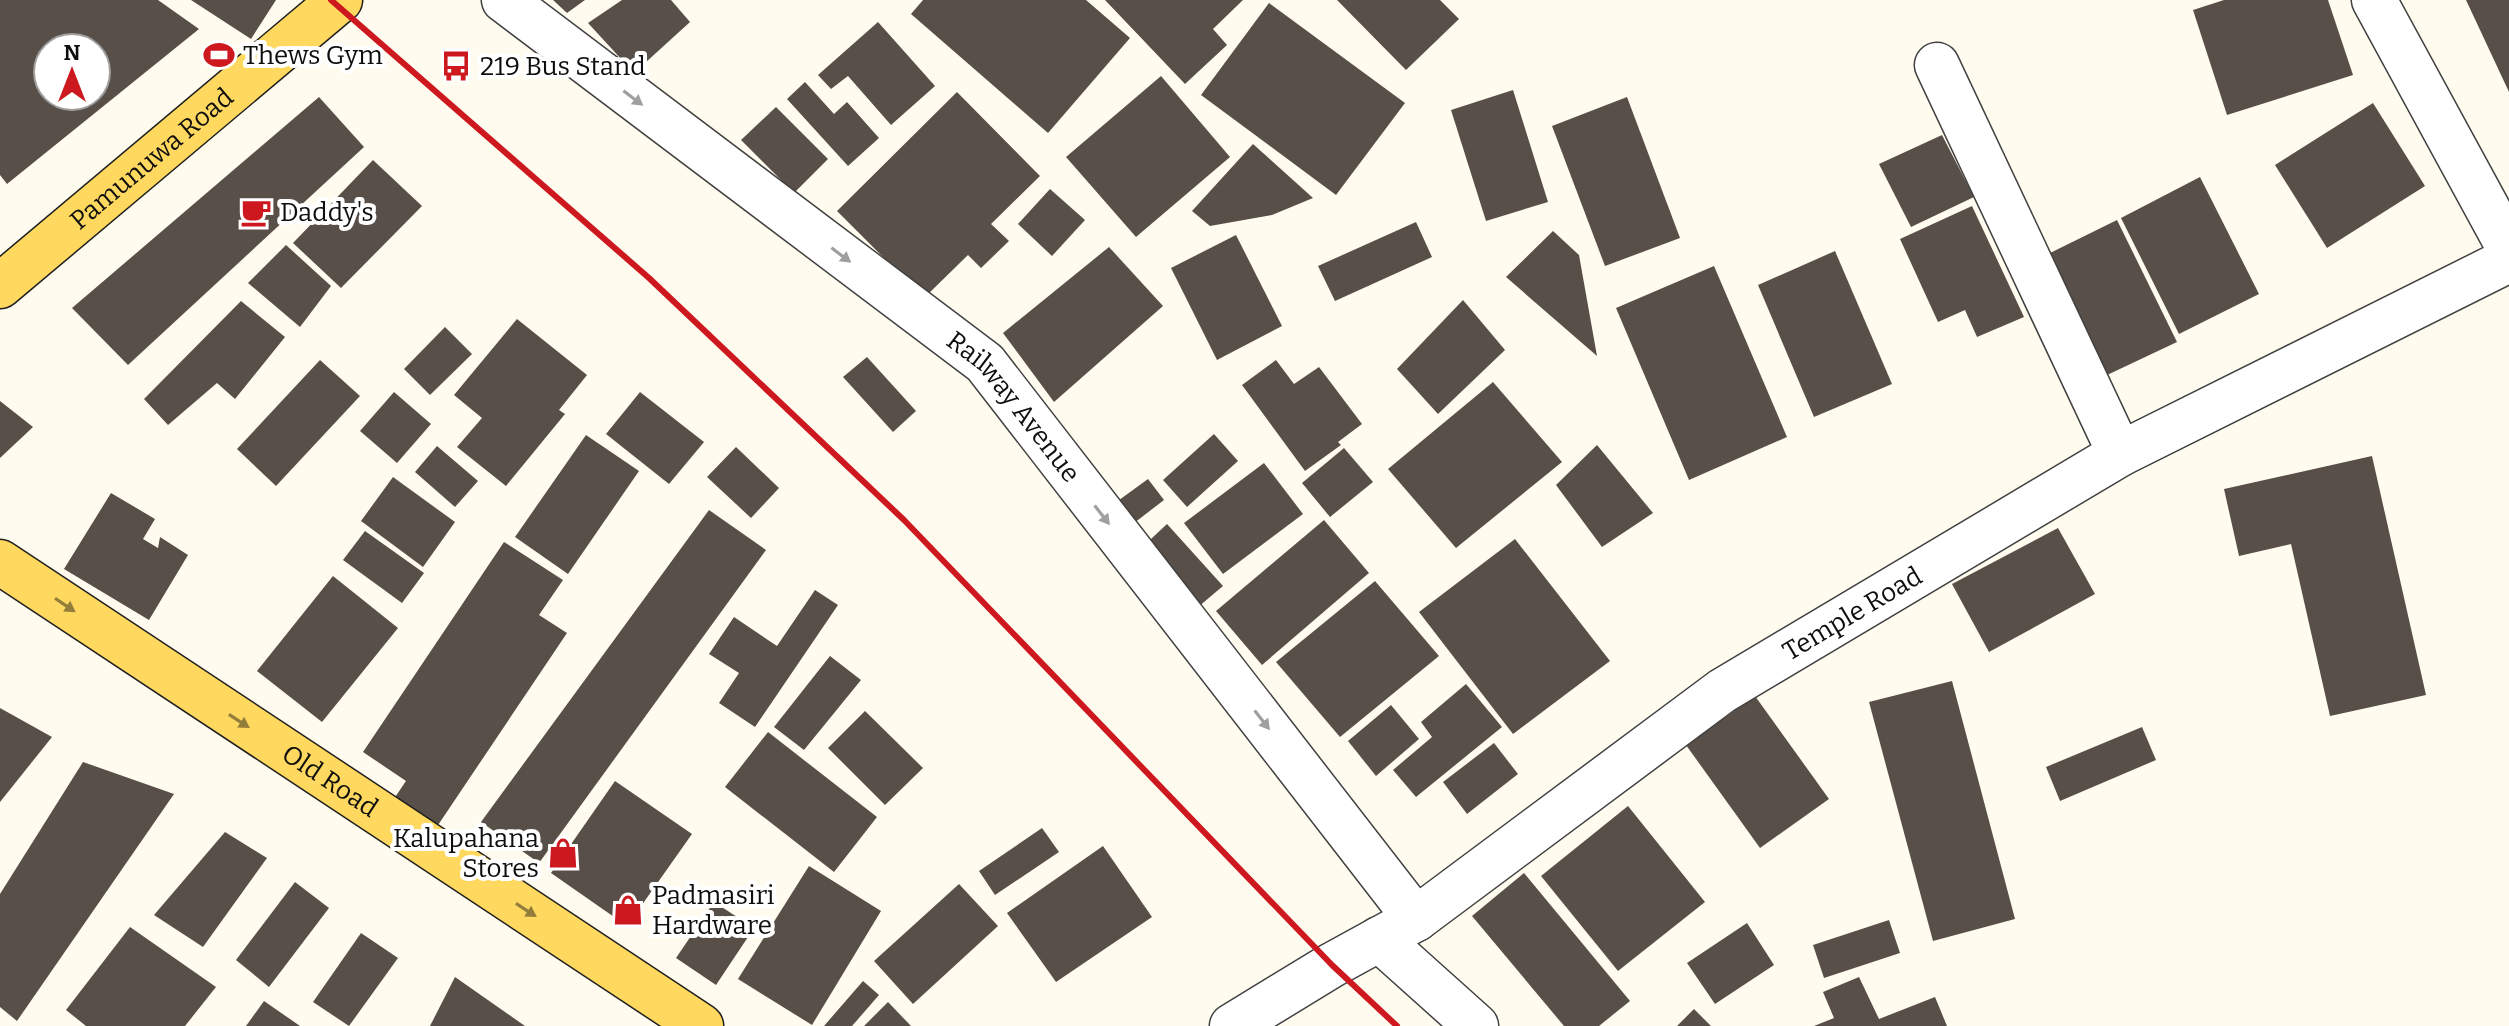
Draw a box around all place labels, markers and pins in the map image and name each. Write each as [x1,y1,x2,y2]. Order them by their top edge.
sports icon: Thews Gym [202,38,236,72]
place label: Thews Gym [243,40,383,71]
bus stop icon: 219 Bus Stand [439,49,473,83]
place label: 219 Bus Stand [480,51,646,82]
cafe icon: Daddy's [239,195,273,229]
place label: Daddy's [280,197,374,228]
place label: Kalupahana Stores [393,823,539,884]
shop icon: Kalupahana Stores [546,836,580,870]
place label: Padmasiri Hardware [652,880,775,941]
shop icon: Padmasiri Hardware [611,893,645,927]

